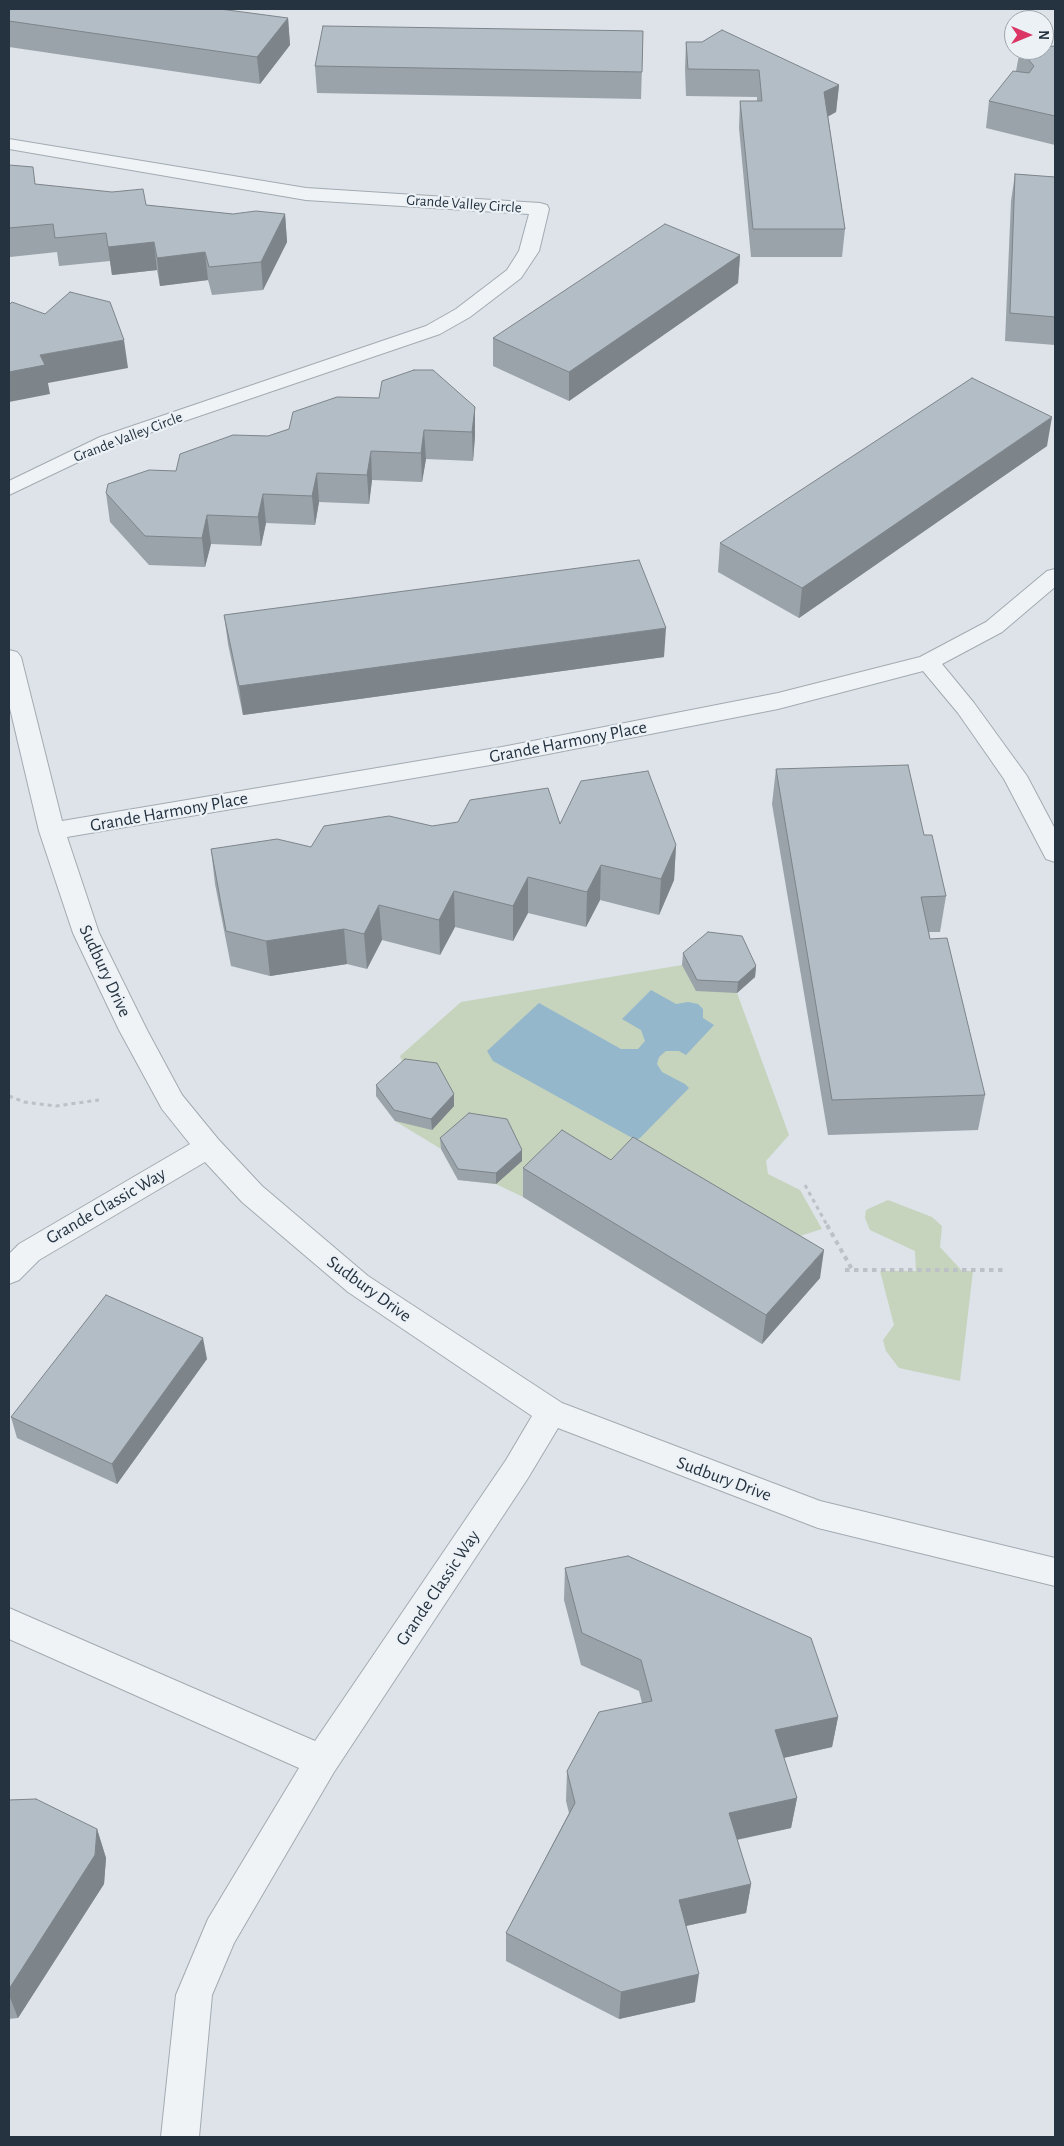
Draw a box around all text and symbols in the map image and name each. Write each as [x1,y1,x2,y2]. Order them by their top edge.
north arrow [1004,10,1054,60]
text: N [1036,30,1050,40]
street label: Grande Valley Circle [406,191,522,217]
street label: Grande Valley Circle [71,408,185,466]
street label: Grande Harmony Place [487,716,649,768]
street label: Grande Harmony Place [88,787,250,837]
street label: Sudbury Drive [74,921,136,1021]
street label: Grande Classic Way [42,1163,170,1249]
street label: Sudbury Drive [322,1251,416,1327]
street label: Sudbury Drive [674,1452,774,1506]
street label: Grande Classic Way [391,1526,485,1650]

